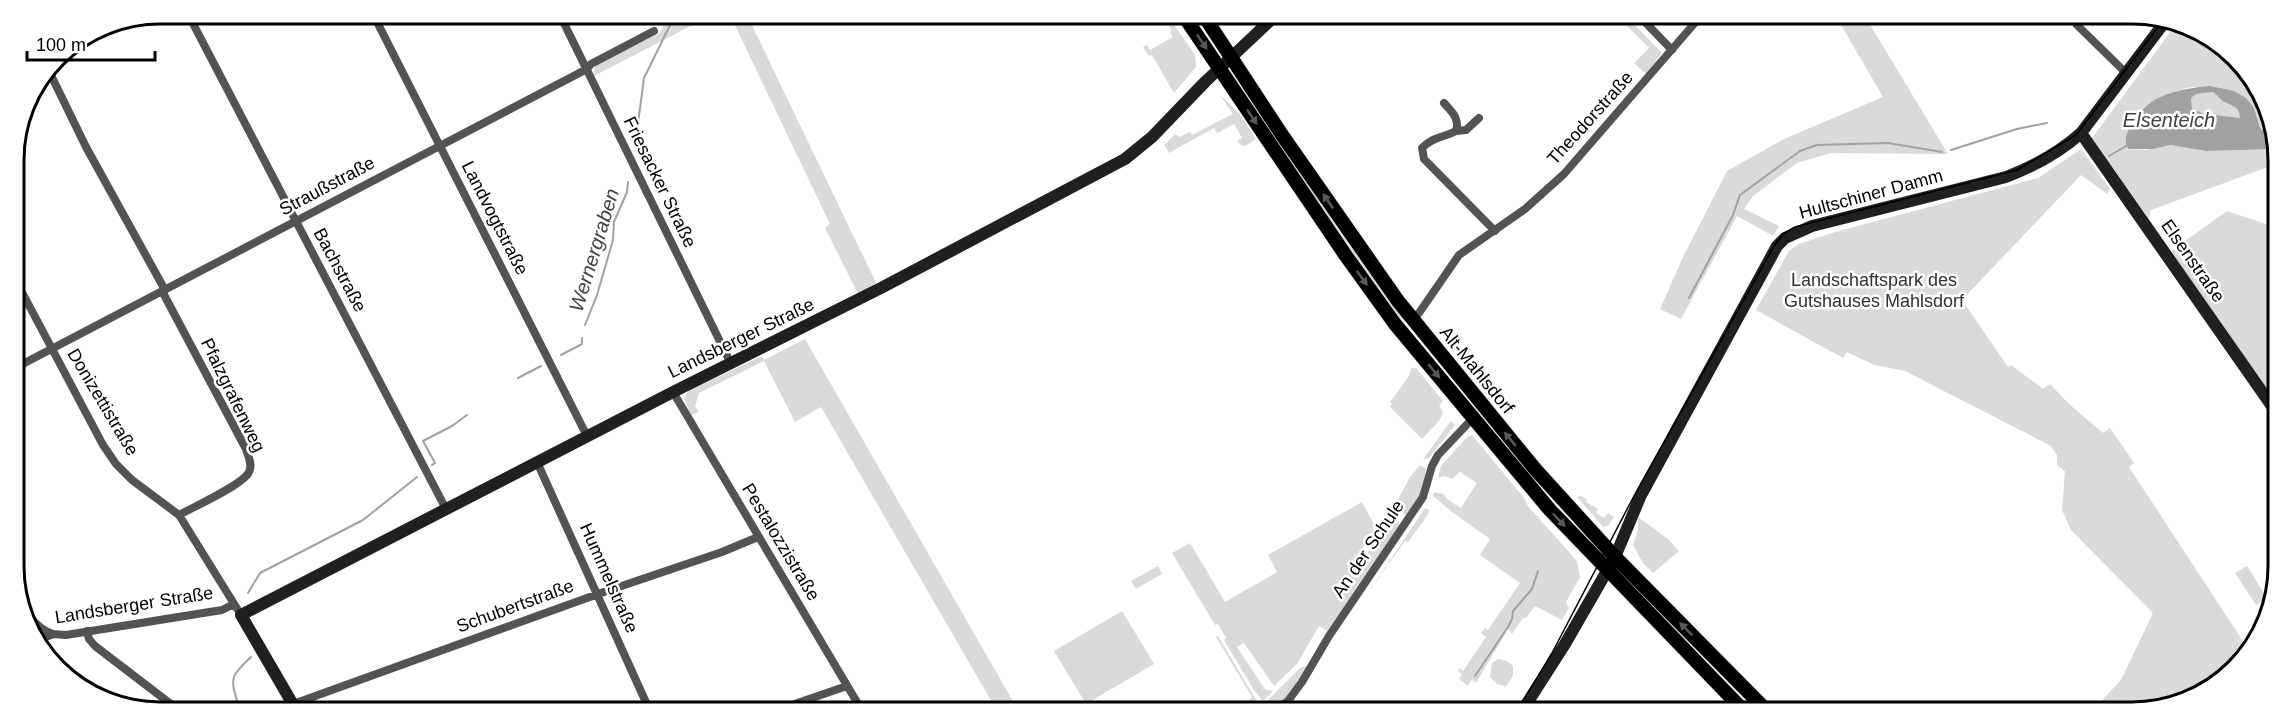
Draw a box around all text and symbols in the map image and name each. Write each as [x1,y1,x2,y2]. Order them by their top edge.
scale bar [27,24,154,62]
one-way arrow [1196,34,1207,50]
text: 100 m [36,35,86,55]
street label: Theodorstraße [1543,67,1637,169]
one-way arrow [1247,108,1258,125]
water label: Elsenteich [2123,109,2215,131]
street label: Friesacker Straße [620,113,700,251]
street label: Straußstraße [276,153,378,219]
street label: Landvogtstraße [458,158,532,278]
street label: Hultschiner Damm [1797,165,1945,223]
water label: Wernergraben [565,186,623,314]
one-way arrow [1322,193,1334,209]
street label: Elsenstraße [2157,216,2229,306]
street label: Bachstraße [310,225,370,315]
park label: Landschaftspark des Gutshauses Mahlsdorf [1784,270,1965,311]
one-way arrow [1355,271,1367,286]
street label: Landsberger Straße [665,294,817,382]
street label: Alt-Mahlsdorf [1436,323,1519,418]
street label: Pfalzgrafenweg [197,335,269,455]
street label: Donizettistraße [63,345,143,459]
one-way arrow [1428,363,1441,379]
one-way arrow [1503,431,1516,447]
street label: Pestalozzistraße [738,480,824,604]
street label: An der Schule [1328,497,1408,601]
one-way arrow [1552,512,1566,527]
street label: Hummelstraße [576,520,642,636]
street label: Schubertstraße [454,576,576,636]
street label: Landsberger Straße [53,583,215,627]
one-way arrow [1679,622,1693,636]

